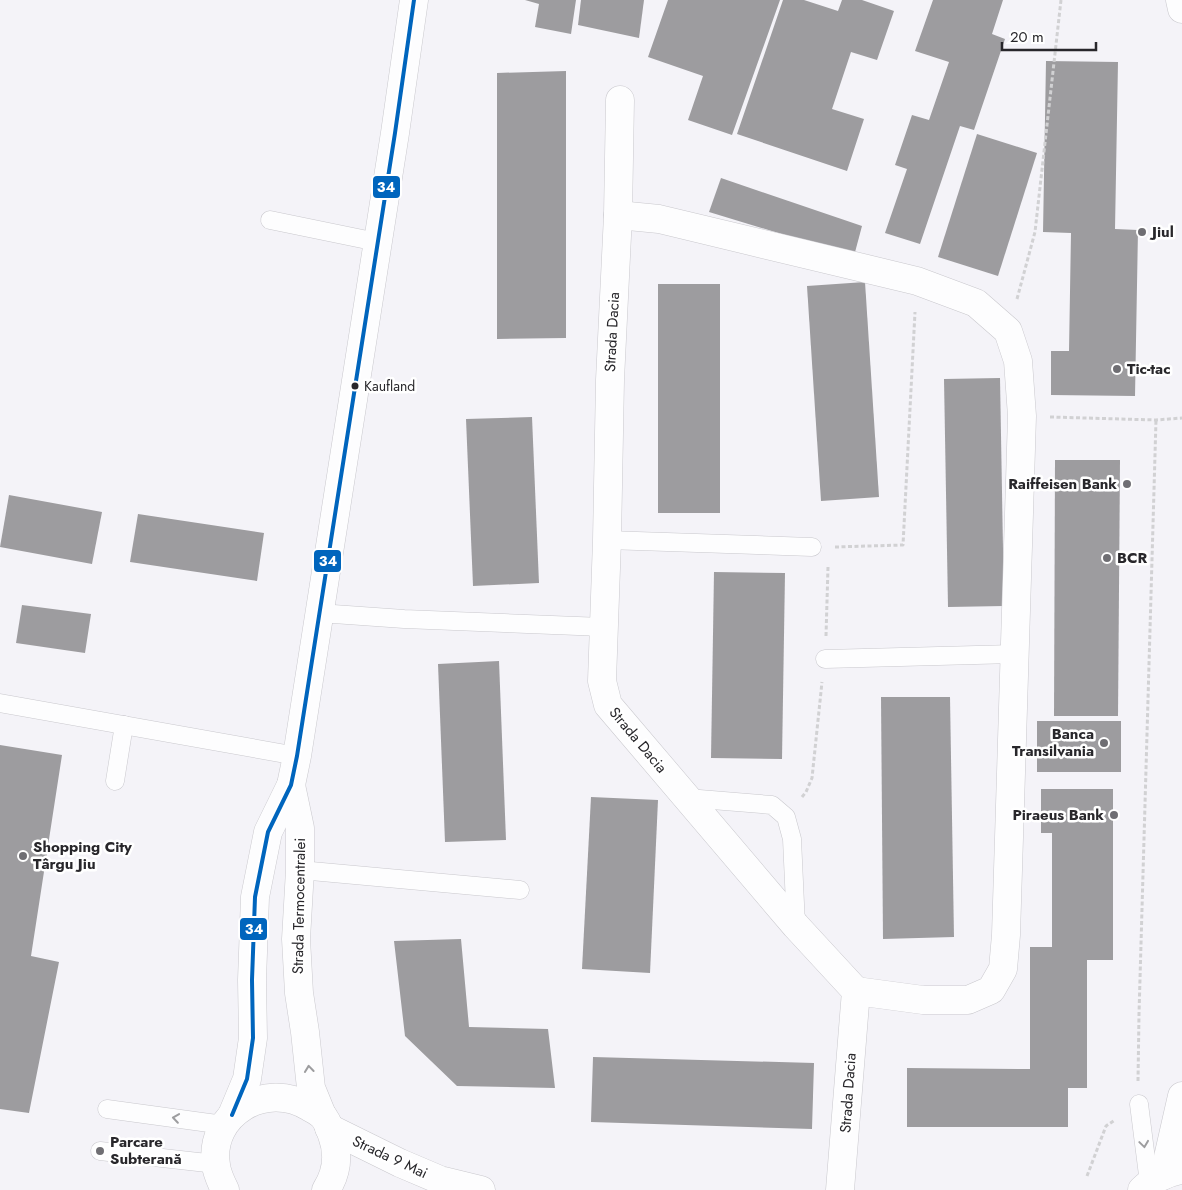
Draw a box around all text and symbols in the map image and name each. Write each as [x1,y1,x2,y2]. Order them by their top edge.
scale bar [1002,20,1096,52]
text: 20 m [1010,26,1044,48]
line badge: 34 [372,175,401,199]
text: 34 [377,177,395,197]
place label: Jiul [1149,221,1174,243]
marker: Jiul [1136,226,1148,238]
street label: Strada Dacia [599,291,625,373]
place label: Tic-tac [1127,358,1171,380]
marker: Tic-tac [1111,363,1123,375]
place label: Kaufland [364,376,415,396]
marker: Kaufland [350,381,360,391]
place label: Raiffeisen Bank [1008,473,1117,495]
marker: Raiffeisen Bank [1121,478,1133,490]
place label: BCR [1117,547,1147,569]
line badge: 34 [313,549,342,573]
text: 34 [319,551,337,571]
marker: BCR [1101,552,1113,564]
street label: Strada Dacia [604,702,672,778]
place label: Banca Transilvania [1012,723,1094,762]
marker: Banca Transilvania [1098,737,1110,749]
place label: Piraeus Bank [1012,804,1104,826]
marker: Piraeus Bank [1108,809,1120,821]
place label: Shopping City Târgu Jiu [33,836,132,875]
street label: Strada Termocentralei [287,838,311,974]
marker: Shopping City Târgu Jiu [17,850,29,862]
line badge: 34 [239,917,268,941]
text: 34 [245,919,263,939]
street label: Strada Dacia [834,1052,862,1134]
one-way arrow [304,1064,315,1072]
one-way arrow [172,1114,180,1124]
street label: Strada 9 Mai [349,1130,431,1184]
place label: Parcare Subterană [110,1131,182,1170]
one-way arrow [1138,1140,1149,1148]
marker: Parcare Subterană [94,1145,106,1157]

